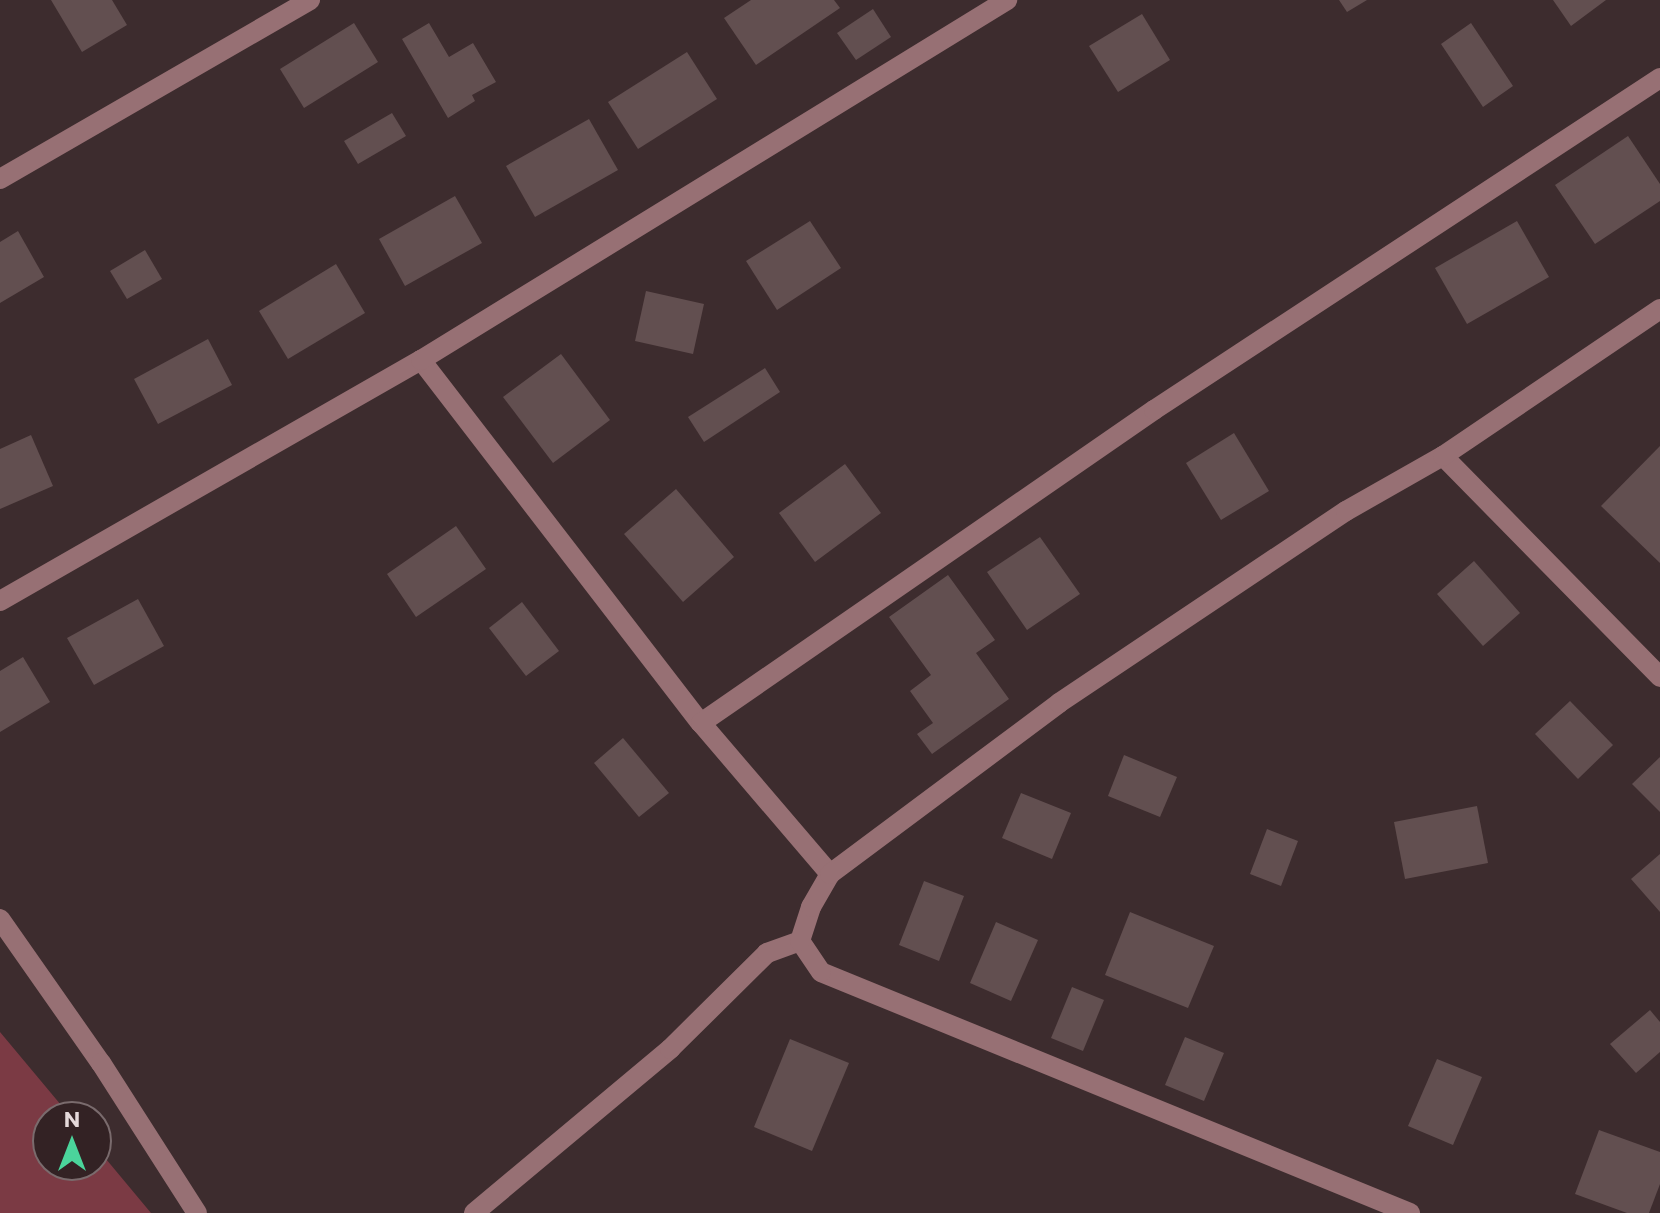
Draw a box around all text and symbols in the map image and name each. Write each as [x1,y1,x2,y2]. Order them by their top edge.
north arrow [32,1101,112,1181]
text: N [64,1105,80,1132]

